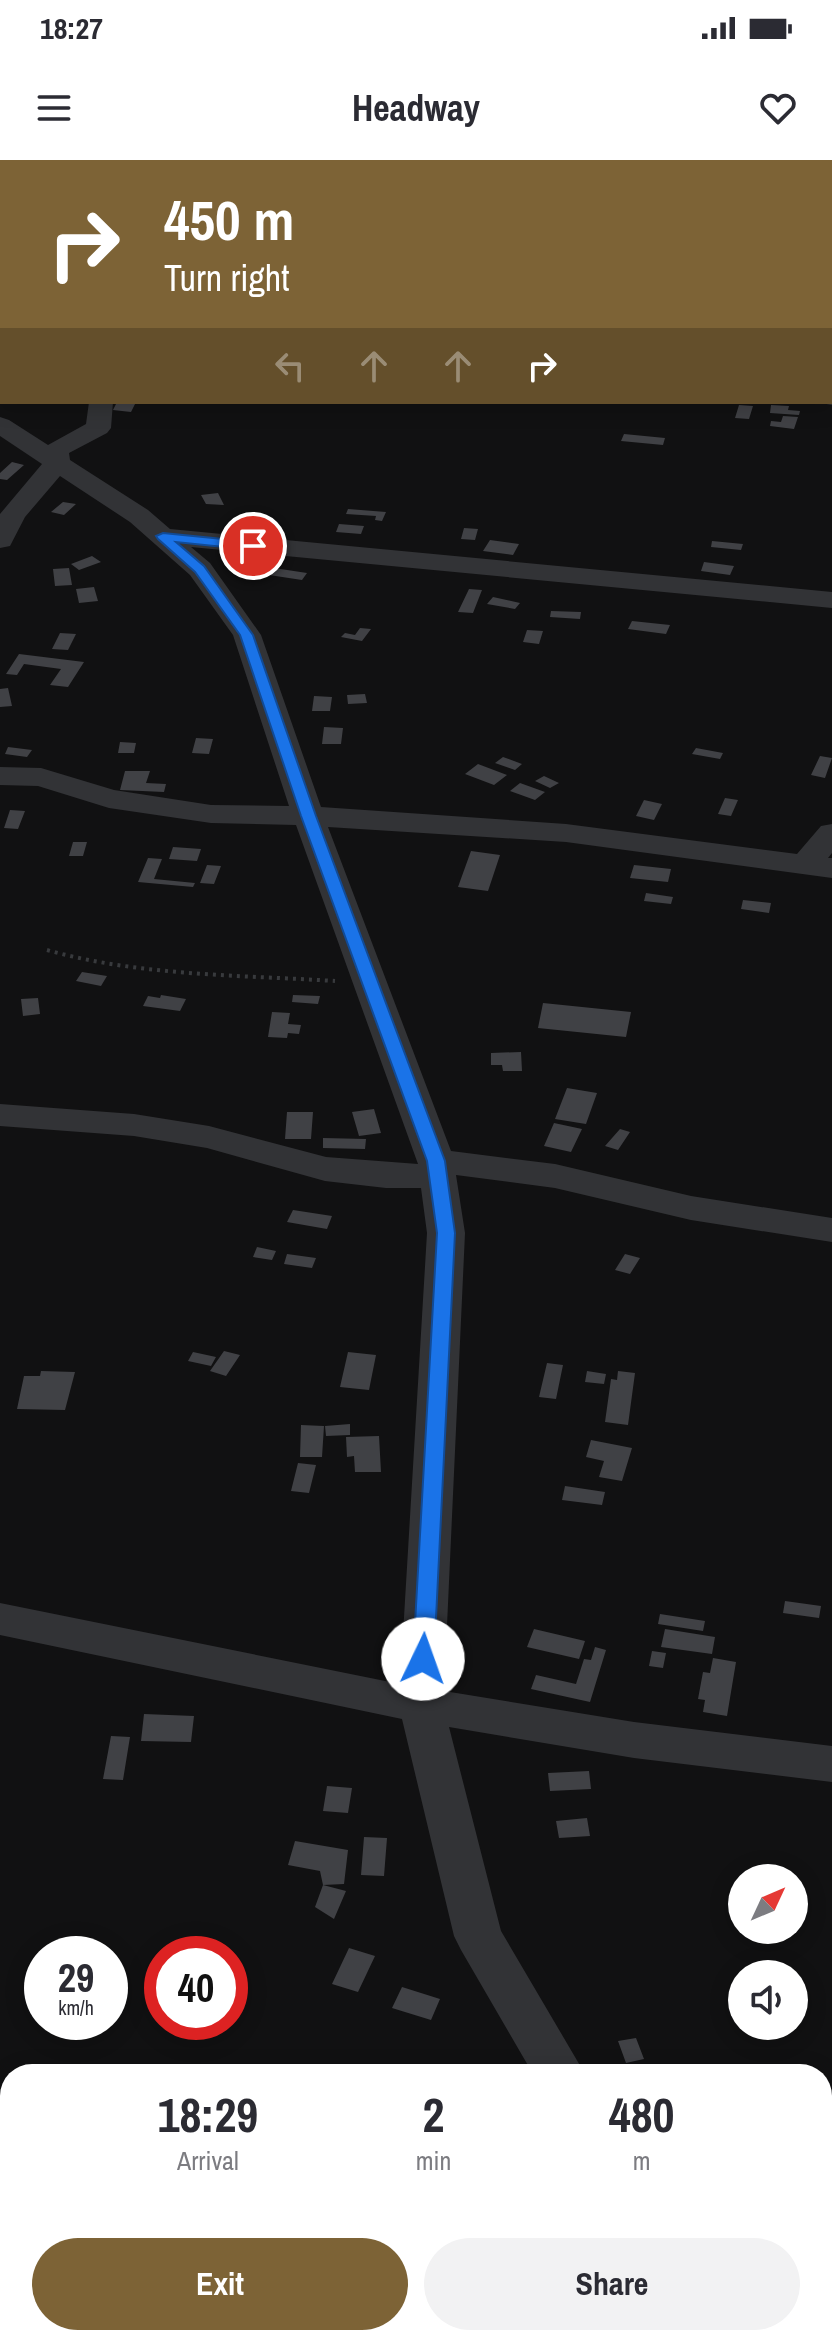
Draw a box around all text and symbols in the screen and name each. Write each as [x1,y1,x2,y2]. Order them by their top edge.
text: 18:27 [40,8,103,48]
text: Headway [352,84,480,132]
icon: menu [32,86,76,130]
icon: heart [756,86,800,130]
text: 450 m [164,182,294,257]
icon: right [32,192,136,296]
text: Turn right [164,254,289,302]
icon: left [268,344,312,388]
icon: ahead [352,344,396,388]
icon: ahead [436,344,480,388]
icon: right [520,344,564,388]
pin [219,512,287,580]
icon: arrive [231,524,275,568]
position arrow [381,1617,465,1701]
north arrow [728,1864,808,1944]
map controls [728,1864,808,2040]
speed limit sign: 40 [144,1936,248,2040]
text: 29 [58,1951,94,2004]
button: sound [728,1960,808,2040]
text: km/h [58,1994,94,2021]
text: 18:29 [158,2082,258,2147]
text: 2 [423,2082,444,2147]
text: 480 [609,2082,674,2147]
text: Arrival [177,2143,239,2178]
text: min [416,2143,451,2178]
text: m [633,2143,651,2178]
button: Exit [32,2238,408,2330]
button: Share [424,2238,800,2330]

